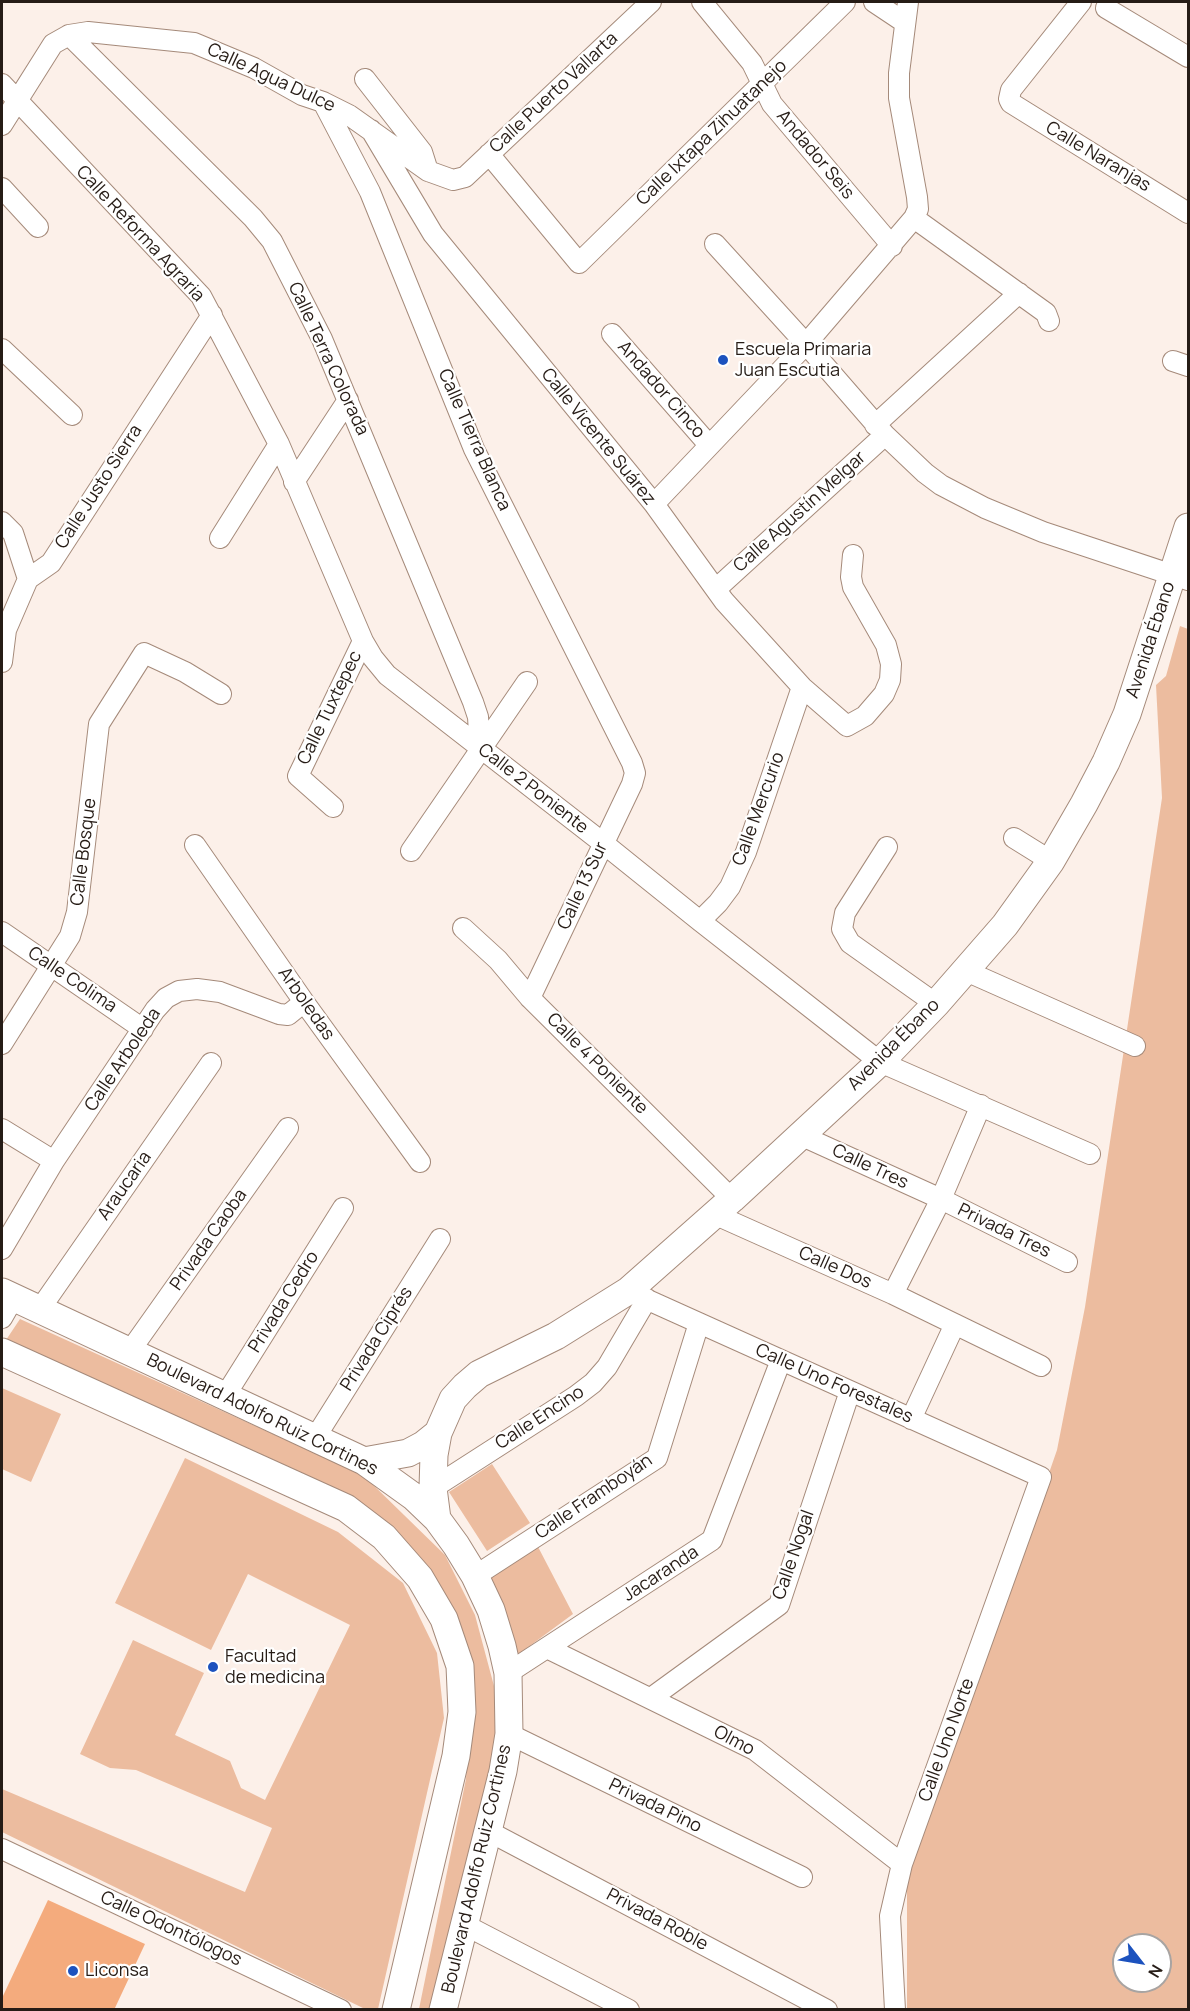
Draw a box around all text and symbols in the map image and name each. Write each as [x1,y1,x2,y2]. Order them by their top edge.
street label: Calle Puerto Vallarta [485,28,623,158]
street label: Calle Agua Dulce [203,39,339,117]
street label: Calle Ixtapa Zihuatanejo [632,56,792,210]
street label: Andador Seis [772,106,858,204]
street label: Calle Naranjas [1042,117,1154,197]
street label: Calle Reforma Agraria [71,161,209,307]
street label: Calle Terra Colorada [283,279,373,439]
street label: Andador Cinco [613,337,709,443]
place label: Escuela Primaria Juan Escutia [735,339,871,382]
marker: Escuela Primaria Juan Escutia [716,353,730,367]
street label: Calle Vicente Suárez [536,364,660,510]
street label: Calle Tierra Blanca [433,366,515,514]
street label: Calle Justo Sierra [51,421,147,553]
street label: Calle Agustín Melgar [729,447,871,577]
street label: Avenida Ébano [1122,579,1180,701]
street label: Calle Tuxtepec [293,648,367,768]
street label: Calle 2 Poniente [474,739,592,839]
street label: Calle Mercurio [728,749,790,869]
street label: Calle Bosque [67,797,101,907]
street label: Calle 13 Sur [553,839,613,933]
street label: Calle Colima [23,942,121,1018]
street label: Arboledas [273,963,339,1045]
street label: Avenida Ébano [844,995,944,1095]
street label: Calle Arboleda [80,1004,166,1116]
street label: Calle 4 Poniente [542,1009,652,1119]
street label: Calle Tres [828,1140,912,1194]
street label: Araucaria [94,1148,156,1224]
street label: Privada Caoba [166,1185,252,1295]
street label: Privada Tres [954,1199,1054,1263]
street label: Calle Dos [795,1242,875,1294]
street label: Privada Cedro [244,1247,324,1357]
street label: Privada Ciprés [336,1283,418,1395]
street label: Calle Uno Forestales [752,1340,916,1428]
street label: Boulevard Adolfo Ruiz Cortines [143,1350,381,1480]
street label: Calle Encino [492,1381,588,1455]
street label: Calle Framboyán [531,1450,657,1544]
street label: Calle Nogal [769,1507,819,1603]
street label: Jacaranda [619,1542,703,1606]
place label: Facultad de medicina [225,1646,325,1688]
marker: Facultad de medicina [206,1660,220,1674]
street label: Calle Uno Norte [915,1675,979,1805]
street label: Olmo [710,1721,758,1761]
street label: Boulevard Adolfo Ruiz Cortines [438,1743,516,1995]
street label: Privada Pino [605,1774,705,1838]
street label: Privada Roble [603,1884,711,1956]
street label: Calle Odontólogos [97,1887,245,1971]
north arrow [1112,1933,1172,1993]
place label: Liconsa [85,1960,149,1982]
text: N [1143,1961,1168,1982]
marker: Liconsa [66,1964,80,1978]

